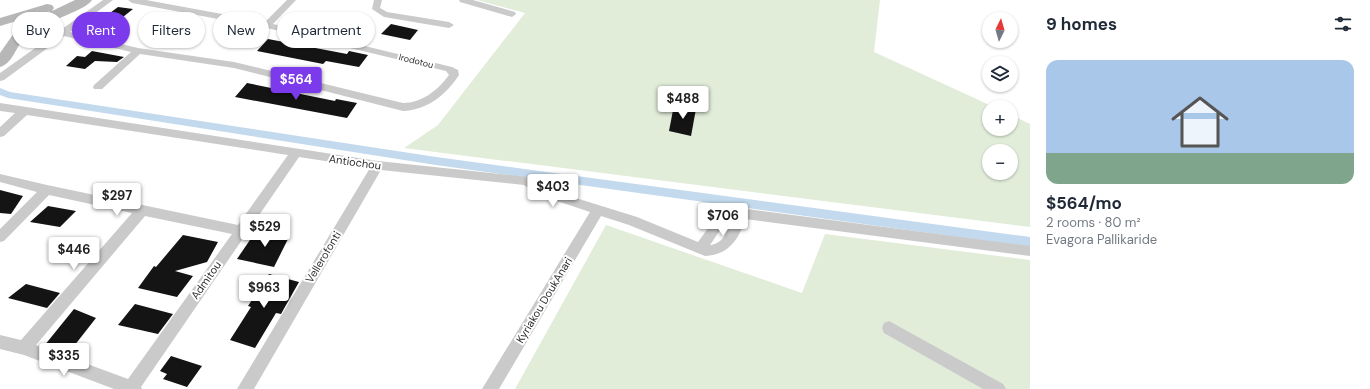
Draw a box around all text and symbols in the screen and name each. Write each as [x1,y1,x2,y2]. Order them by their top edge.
chip: Buy [12,12,64,48]
chip: Rent [72,12,130,48]
chip: Filters [138,12,205,48]
chip: New [213,12,269,48]
chip: Apartment [277,12,375,48]
north arrow [982,12,1018,48]
map controls [982,12,1018,180]
text: 9 homes [1046,13,1117,35]
icon: filters [1332,13,1354,35]
street label: Irodotou [397,51,435,71]
button: layers [982,56,1018,92]
pin: $564 [272,67,320,101]
text: $564 [280,71,312,88]
pin: $488 [659,86,707,120]
icon: home [1164,86,1236,158]
text: $488 [667,90,699,107]
button: + [982,100,1018,136]
button: − [982,144,1018,180]
street label: Antiochou [328,151,382,173]
pin: $403 [529,174,577,208]
text: $403 [536,178,570,195]
pin: $297 [93,183,141,217]
text: $297 [102,187,132,204]
text: $564/mo [1046,192,1122,214]
pin: $706 [699,203,747,237]
text: $706 [707,207,739,224]
pin: $529 [241,214,289,248]
text: 2 rooms · 80 m² [1046,214,1141,231]
text: $529 [249,218,281,235]
street label: Vellerofonti [302,229,344,285]
text: Evagora Pallikaride [1046,231,1157,248]
pin: $446 [50,237,98,271]
text: $446 [58,241,91,258]
street label: Kyriakou DoukAnari [513,254,575,346]
street label: Admitou [188,258,224,302]
pin: $963 [240,275,288,309]
text: $963 [248,279,280,296]
pin: $335 [40,343,88,377]
text: $335 [48,347,80,364]

